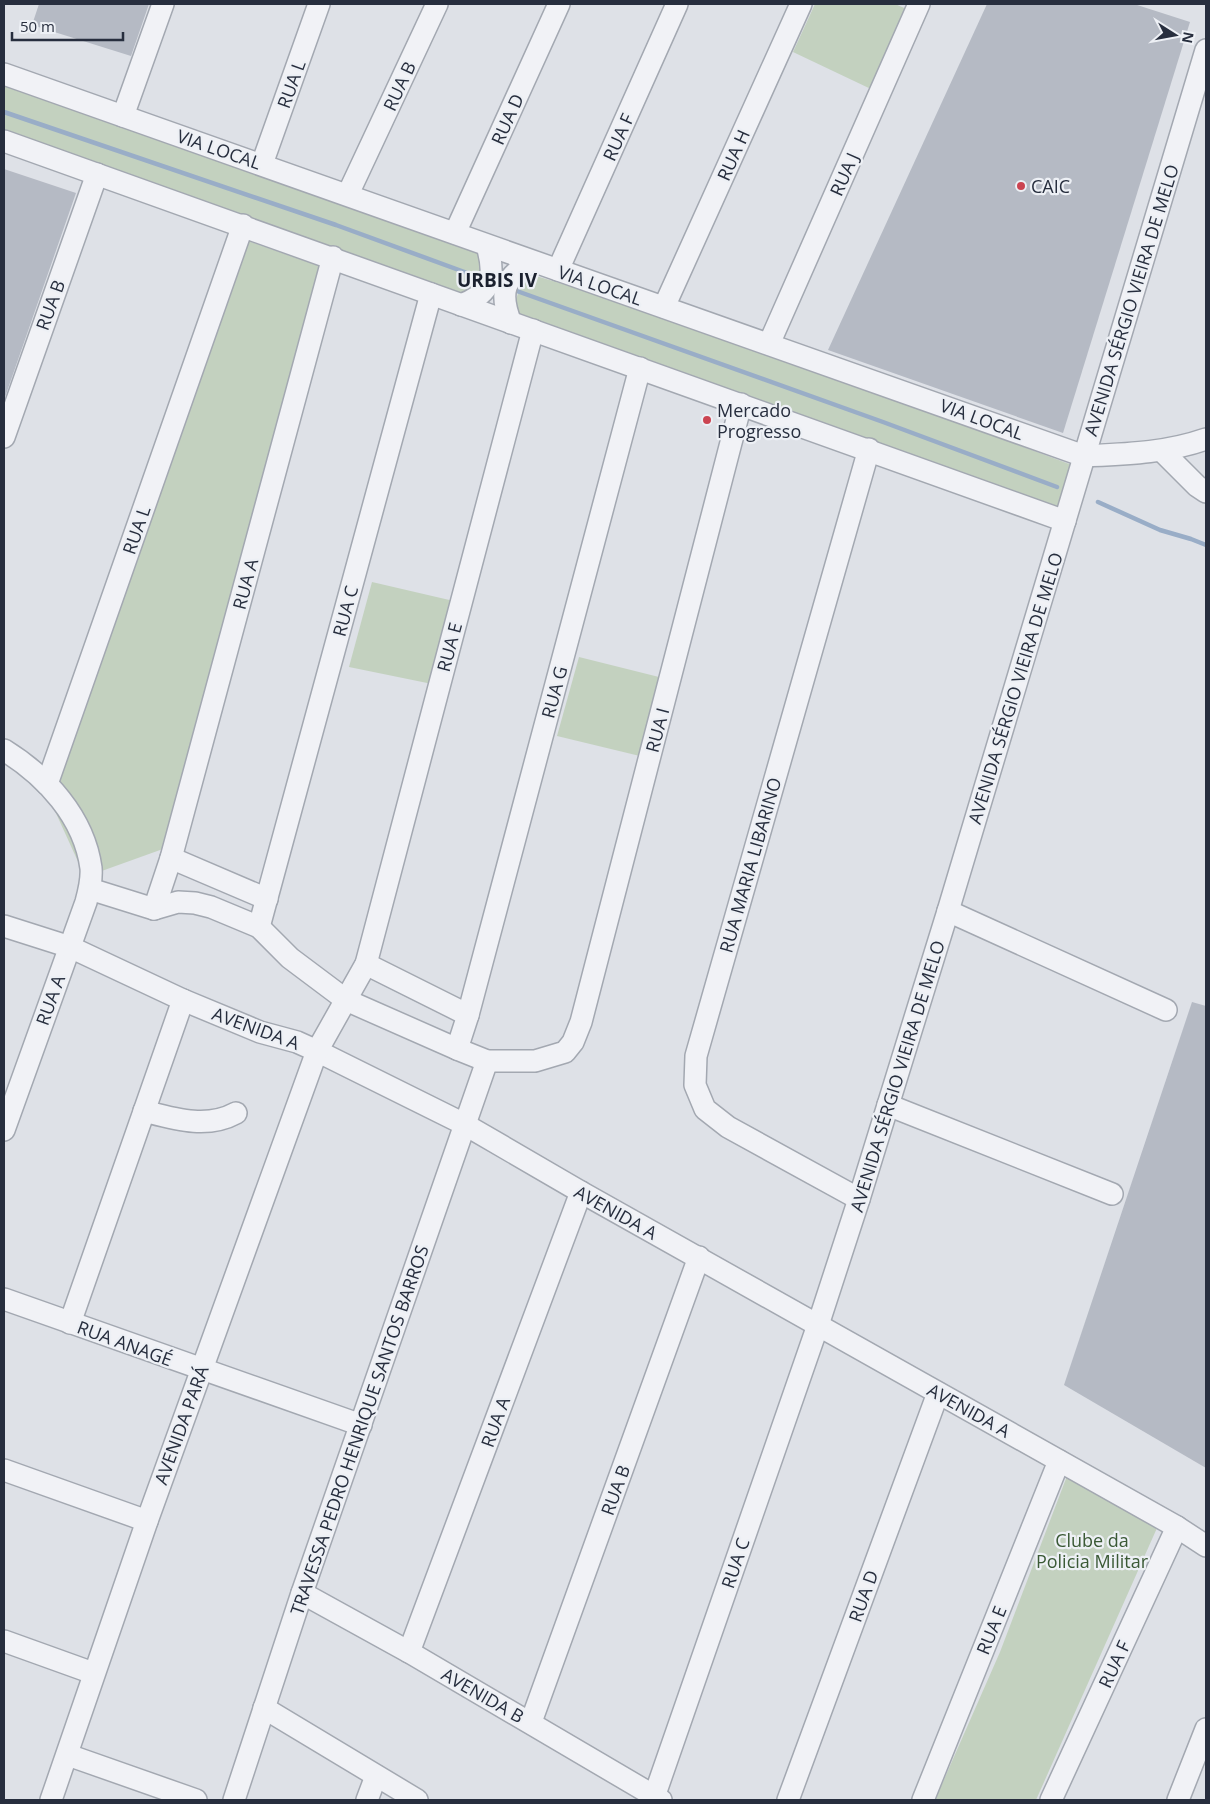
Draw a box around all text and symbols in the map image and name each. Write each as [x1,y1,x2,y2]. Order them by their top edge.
scale bar [12,10,124,42]
north arrow [1150,10,1200,60]
text: 50 m [20,16,55,36]
text: N [1178,30,1199,45]
street label: RUA L [271,57,311,111]
street label: RUA B [377,57,421,115]
street label: RUA D [485,90,529,148]
street label: RUA F [597,109,639,165]
street label: VIA LOCAL [174,123,264,175]
street label: RUA H [711,126,755,184]
street label: RUA J [824,149,864,199]
street label: AVENIDA SÉRGIO VIEIRA DE MELO [1078,161,1184,439]
place label: CAIC [1031,174,1070,198]
marker: CAIC [1015,180,1027,192]
street label: VIA LOCAL [555,259,645,311]
district label: URBIS IV [457,267,538,293]
street label: RUA B [30,277,70,333]
street label: VIA LOCAL [937,393,1027,445]
place label: Mercado Progresso [717,398,801,443]
marker: Mercado Progresso [701,414,713,426]
street label: RUA L [117,503,155,557]
street label: AVENIDA SÉRGIO VIEIRA DE MELO [962,549,1068,827]
street label: RUA A [227,555,263,612]
street label: RUA C [327,583,363,639]
street label: RUA E [431,620,467,674]
street label: RUA G [535,663,573,721]
street label: RUA I [640,705,674,755]
street label: RUA MARIA LIBARINO [713,775,787,955]
street label: AVENIDA SÉRGIO VIEIRA DE MELO [844,937,950,1215]
street label: RUA A [30,971,70,1028]
street label: AVENIDA A [209,1001,304,1055]
street label: AVENIDA A [570,1179,662,1245]
street label: TRAVESSA PEDRO HENRIQUE SANTOS BARROS [284,1242,434,1618]
street label: RUA ANAGÉ [74,1315,176,1371]
street label: AVENIDA PARÁ [148,1362,214,1488]
street label: AVENIDA A [923,1377,1015,1443]
street label: RUA A [475,1393,515,1450]
street label: RUA B [595,1462,635,1518]
park label: Clube da Policia Militar [1036,1528,1149,1573]
street label: RUA C [715,1535,755,1591]
street label: RUA D [843,1567,883,1625]
street label: RUA E [970,1602,1012,1658]
street label: RUA F [1093,1636,1135,1692]
street label: AVENIDA B [437,1662,529,1728]

